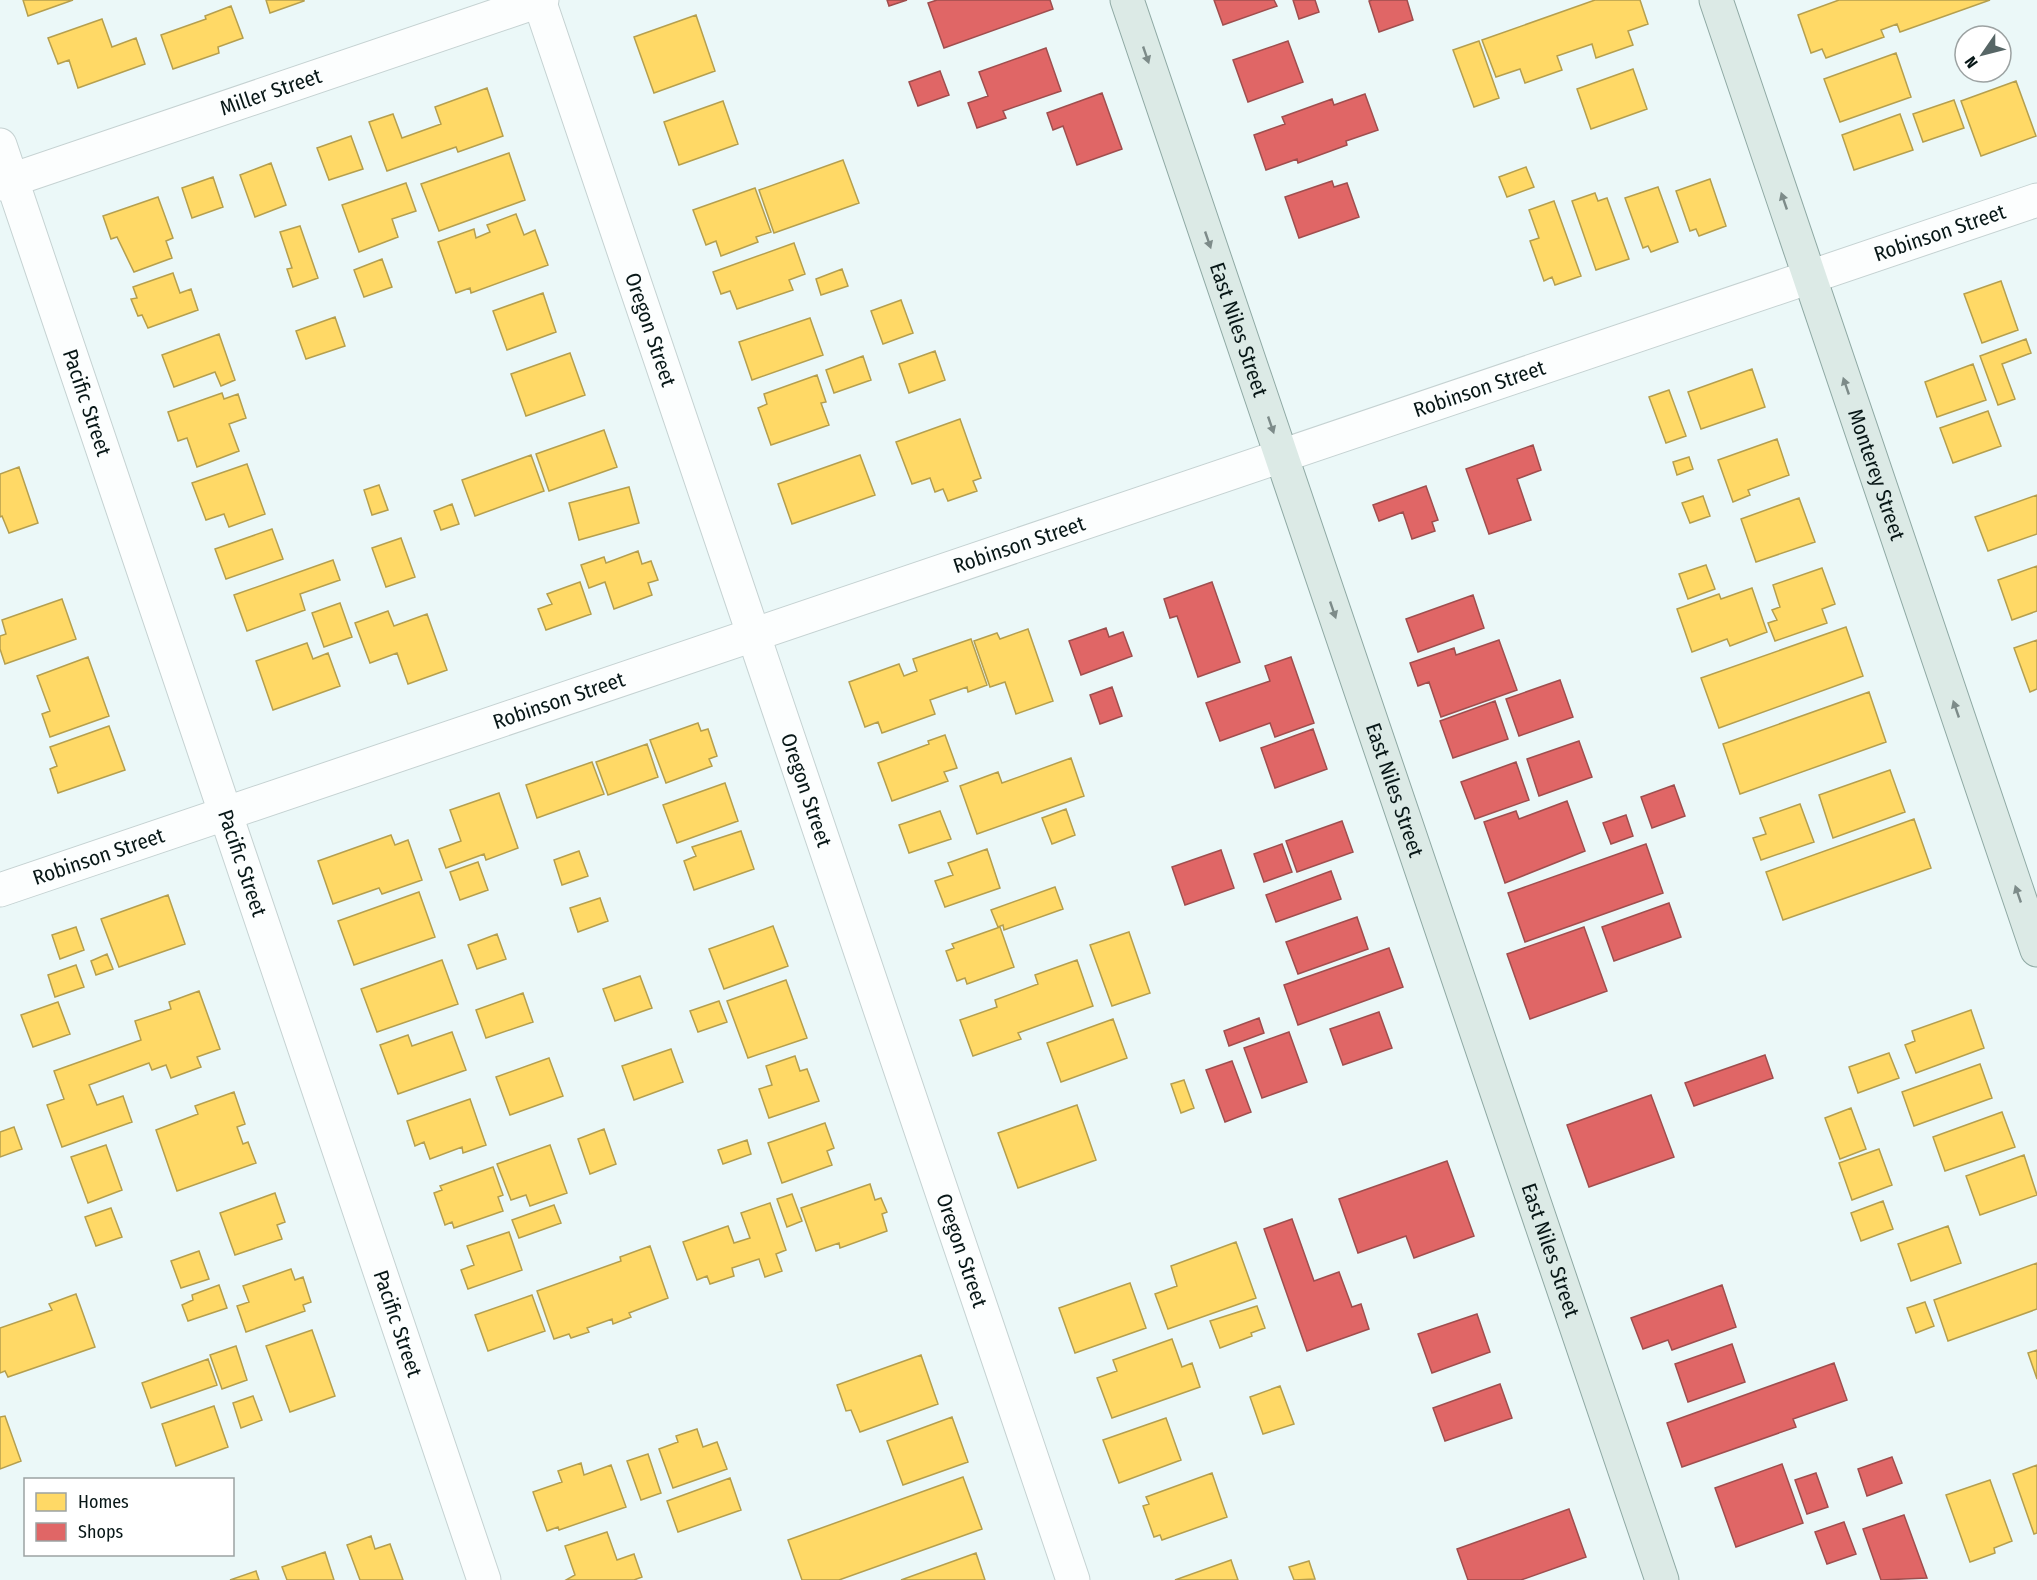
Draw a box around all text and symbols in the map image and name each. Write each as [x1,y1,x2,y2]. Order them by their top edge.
north arrow [1953,24,2013,84]
one-way arrow [1141,46,1151,64]
text: N [1961,53,1982,72]
street label: Miller Street [217,63,325,121]
one-way arrow [1778,192,1788,210]
street label: Robinson Street [1870,199,2009,267]
one-way arrow [1204,231,1214,249]
street label: East Niles Street [1204,259,1273,400]
street label: Oregon Street [619,269,682,390]
street label: Pacific Street [57,346,117,460]
street label: Robinson Street [1410,354,1549,423]
one-way arrow [1841,377,1850,395]
street label: Monterey Street [1842,406,1911,544]
one-way arrow [1266,416,1276,434]
street label: Robinson Street [950,510,1089,579]
one-way arrow [1329,601,1339,619]
street label: Robinson Street [490,666,628,735]
one-way arrow [1950,700,1960,718]
street label: East Niles Street [1360,719,1429,861]
street label: Oregon Street [775,730,837,851]
street label: Pacific Street [212,806,272,920]
street label: Robinson Street [29,822,168,891]
one-way arrow [2013,885,2023,903]
street label: East Niles Street [1516,1180,1585,1321]
street label: Oregon Street [930,1190,993,1311]
street label: Pacific Street [368,1267,428,1381]
legend [24,1478,234,1556]
text: Homes [78,1491,129,1513]
text: Shops [78,1521,123,1543]

